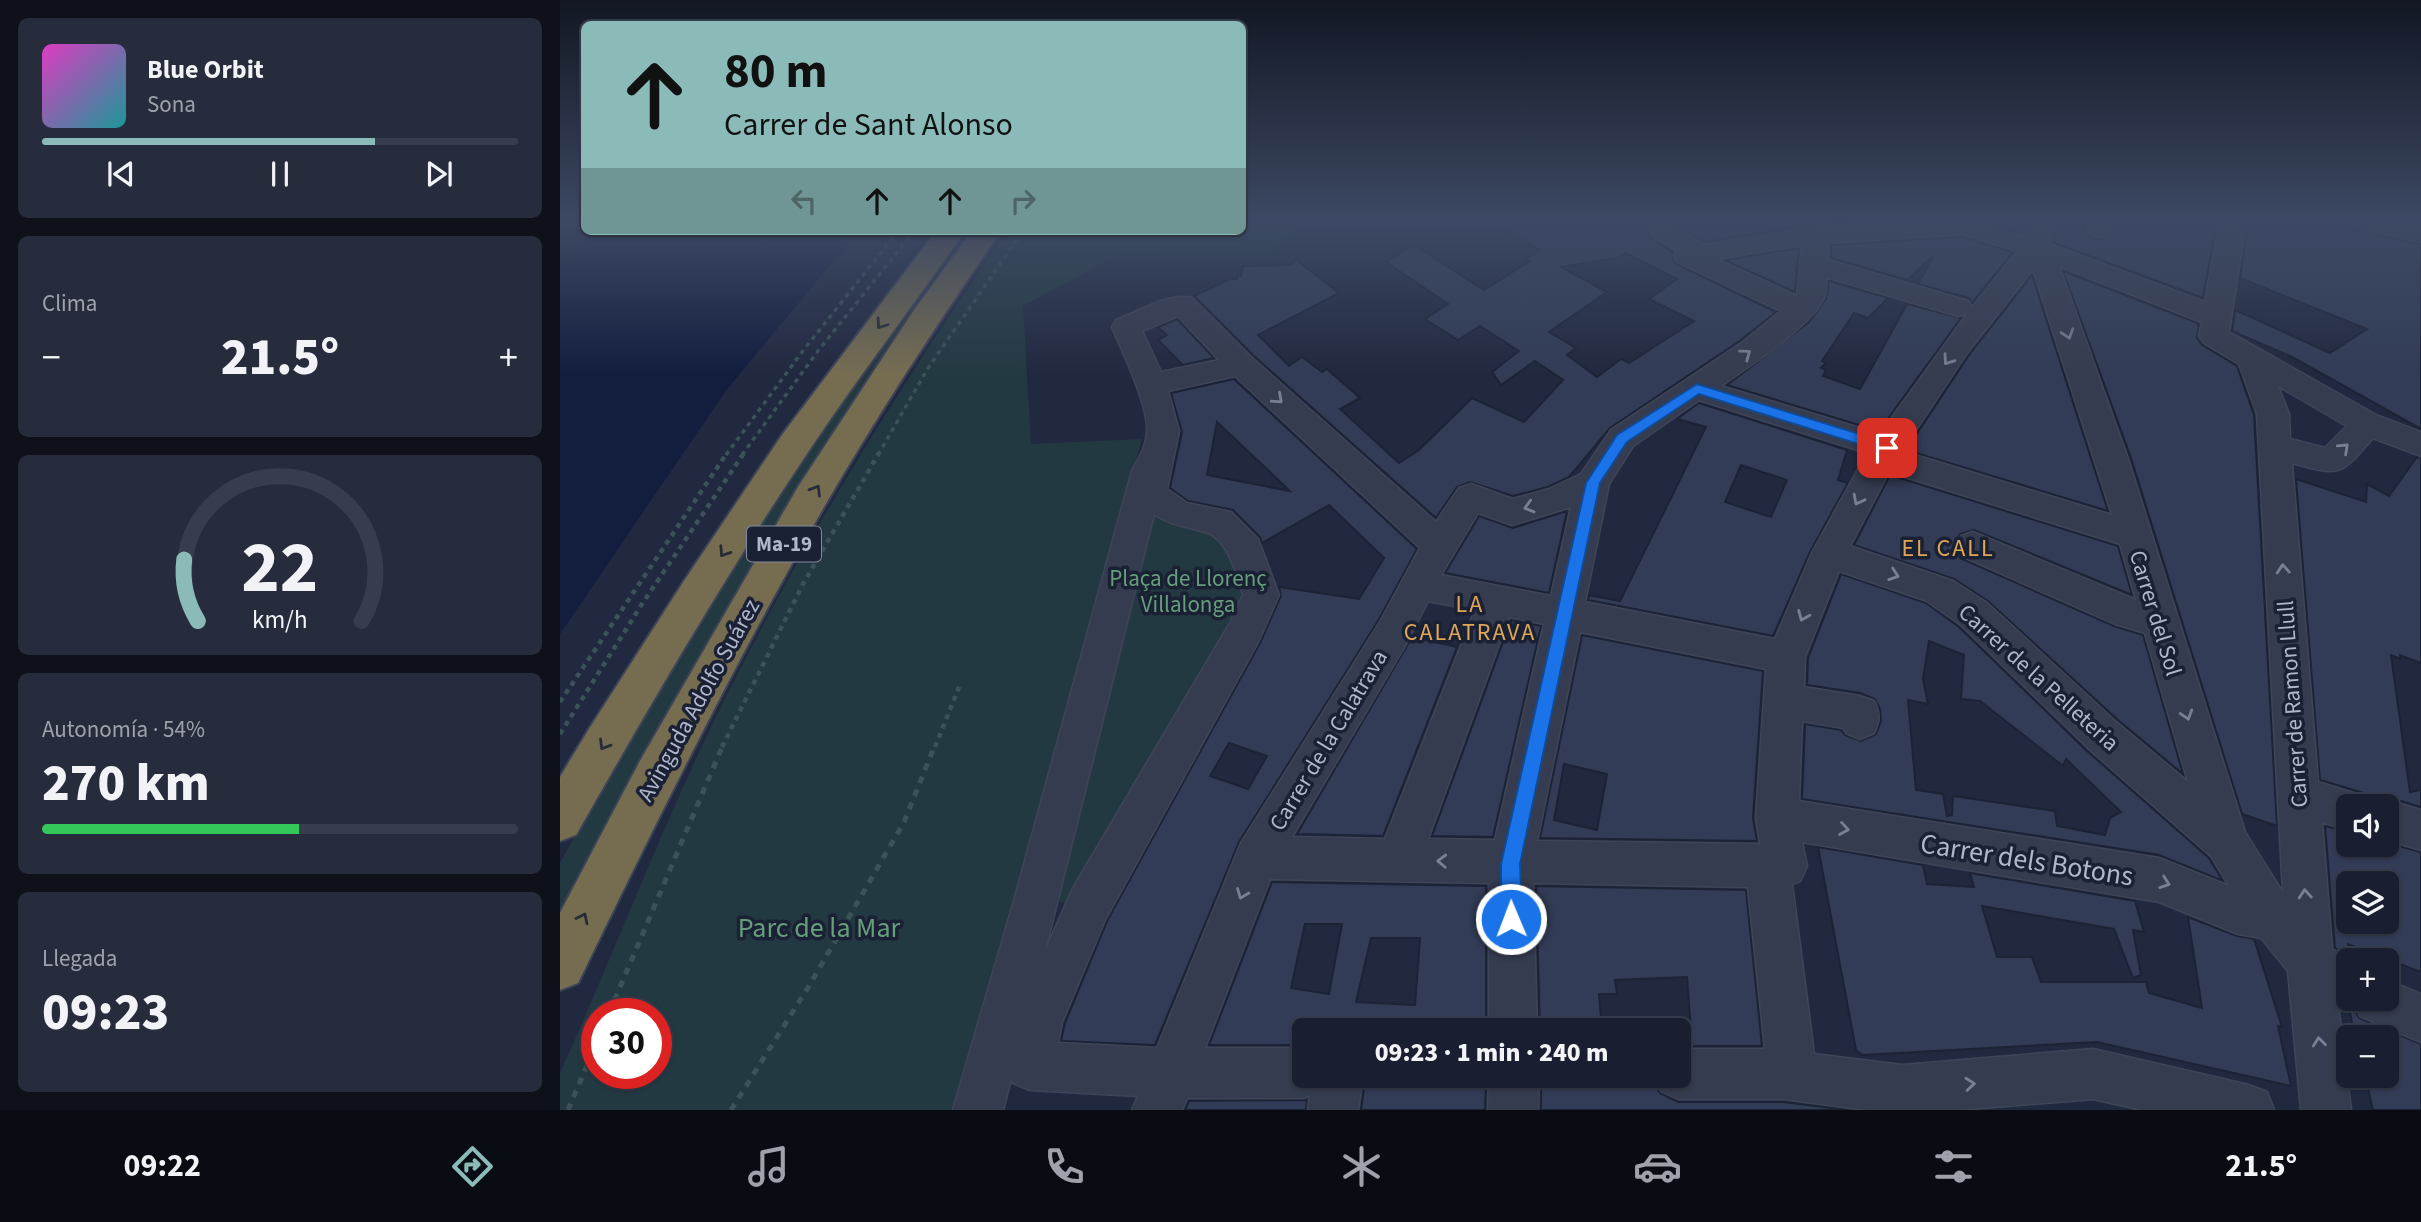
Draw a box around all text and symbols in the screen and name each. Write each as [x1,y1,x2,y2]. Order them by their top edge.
text: 80 m [724,37,828,107]
icon: ahead [609,49,700,140]
text: Blue Orbit [147,51,264,88]
text: Sona [147,88,196,121]
text: Carrer de Sant Alonso [724,102,1013,148]
icon: previous [102,155,140,193]
icon: pause [261,155,299,193]
icon: next [420,155,458,193]
icon: left [785,182,823,220]
icon: ahead [858,182,896,220]
icon: ahead [931,182,969,220]
icon: right [1004,182,1042,220]
text: Clima [42,287,97,320]
one-way arrow [876,317,889,329]
text: 21.5° [221,321,339,395]
one-way arrow [2060,327,2074,340]
text: − [42,331,61,385]
text: + [499,331,518,385]
one-way arrow [1738,349,1751,362]
one-way arrow [1944,352,1956,365]
one-way arrow [1270,390,1283,403]
pin [1857,418,1917,478]
icon: arrive [1868,429,1906,467]
one-way arrow [2336,444,2349,457]
one-way arrow [808,484,821,497]
one-way arrow [1853,493,1867,506]
one-way arrow [1524,499,1536,513]
text: 22 [242,516,318,620]
road number: Ma-19 [747,526,821,562]
district label: EL CALL [1901,531,1995,566]
one-way arrow [719,544,732,557]
street label: Carrer del Sol [2121,546,2190,680]
park label: Plaça de Llorenç Villalonga [1109,562,1267,621]
one-way arrow [2276,563,2291,574]
one-way arrow [1887,567,1899,581]
district label: LA CALATRAVA [1404,587,1536,650]
street label: Avinguda Adolfo Suárez [629,593,768,807]
street label: Carrer de la Pelleteria [1951,596,2126,759]
street label: Carrer de Ramon Llull [2269,599,2316,809]
text: km/h [252,602,308,638]
one-way arrow [1797,609,1811,621]
street label: Carrer de la Calatrava [1261,644,1396,837]
one-way arrow [2179,708,2193,720]
text: Autonomía · 54% [42,713,205,746]
one-way arrow [599,738,612,751]
text: 270 km [42,747,210,821]
map controls [2336,794,2399,1088]
button: sound [2336,794,2399,857]
one-way arrow [1838,821,1850,836]
street label: Carrer dels Botons [1918,823,2136,897]
one-way arrow [1437,853,1448,868]
button: layers [2336,871,2399,934]
one-way arrow [2158,875,2170,889]
position arrow [1474,882,1548,956]
one-way arrow [1236,888,1250,900]
one-way arrow [2297,888,2312,899]
park label: Parc de la Mar [738,908,901,948]
one-way arrow [575,913,589,925]
text: Llegada [42,942,117,975]
button: + [2336,948,2399,1011]
text: 09:23 [42,976,169,1050]
speed limit sign: 30 [581,998,672,1089]
button: − [2336,1025,2399,1088]
text: 09:23 · 1 min · 240 m [1375,1034,1608,1071]
one-way arrow [2311,1036,2326,1048]
one-way arrow [1965,1077,1976,1092]
icon: directions [448,1142,497,1191]
icon: music [744,1142,793,1191]
icon: phone [1040,1142,1089,1191]
icon: climate [1337,1142,1386,1191]
icon: car [1633,1142,1682,1191]
icon: filters [1929,1142,1978,1191]
text: 09:22 [124,1143,201,1189]
text: 21.5° [2225,1143,2297,1189]

